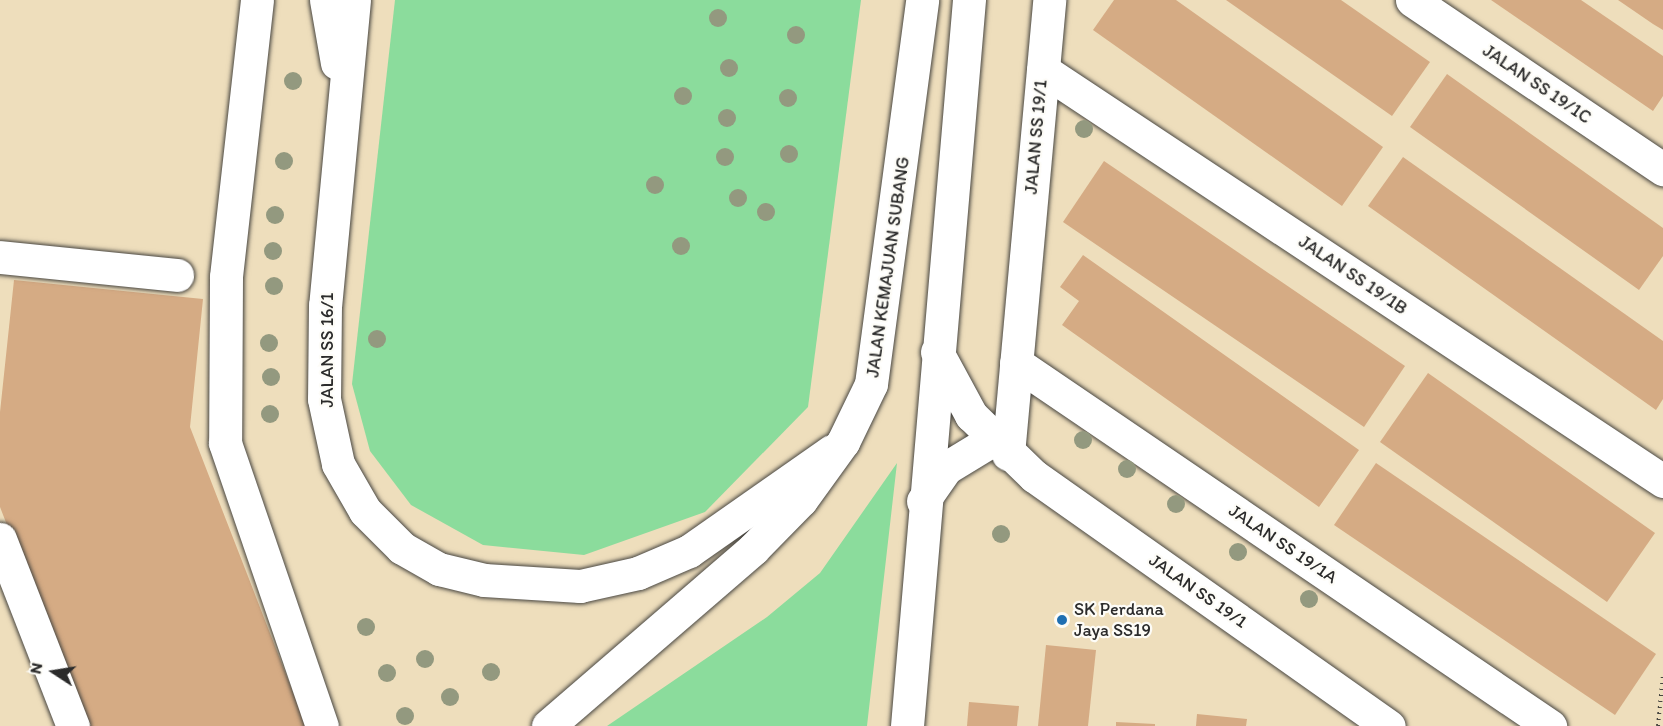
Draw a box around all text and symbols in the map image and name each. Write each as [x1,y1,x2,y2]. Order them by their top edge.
street label: JALAN SS 19/1C [1479,40,1595,128]
street label: JALAN SS 19/1 [1020,79,1052,195]
street label: JALAN KEMAJUAN SUBANG [862,155,914,379]
street label: JALAN SS 19/1B [1295,231,1411,319]
street label: JALAN SS 16/1 [316,293,338,407]
street label: JALAN SS 19/1A [1225,500,1341,588]
street label: JALAN SS 19/1 [1145,549,1251,633]
place label: SK Perdana Jaya SS19 [1074,599,1163,642]
marker: SK Perdana Jaya SS19 [1055,613,1069,627]
north arrow [24,642,84,702]
text: N [25,661,46,675]

